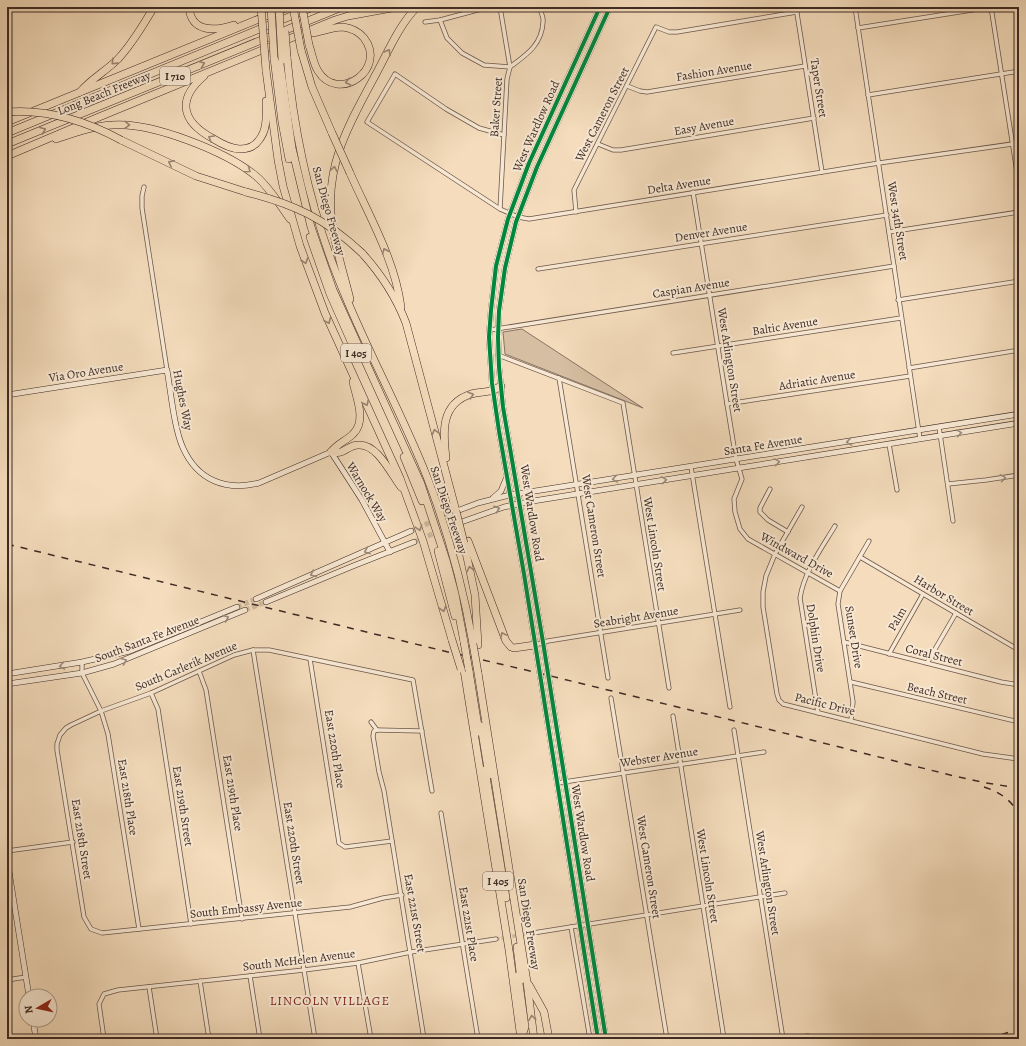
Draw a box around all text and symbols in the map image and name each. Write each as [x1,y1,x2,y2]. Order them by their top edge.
one-way arrow [384,49,391,56]
one-way arrow [111,57,119,65]
street label: Fashion Avenue [675,57,753,85]
street label: Taper Street [806,57,832,119]
one-way arrow [199,61,206,69]
street label: West Cameron Street [571,64,633,165]
street label: Long Beach Freeway [55,67,154,119]
road number: I 710 [160,67,190,85]
street label: Baker Street [486,76,506,138]
street label: West Wardlow Road [508,77,563,175]
one-way arrow [344,78,351,86]
street label: Easy Avenue [673,113,735,139]
one-way arrow [124,121,130,129]
one-way arrow [40,126,47,134]
one-way arrow [208,135,215,142]
one-way arrow [167,161,175,168]
street label: San Diego Freeway [309,164,350,258]
one-way arrow [243,166,250,173]
one-way arrow [329,166,338,172]
street label: Delta Avenue [646,172,712,198]
street label: West 34th Street [884,179,912,262]
street label: Denver Avenue [673,218,749,246]
one-way arrow [381,247,389,254]
one-way arrow [301,257,309,264]
street label: Caspian Avenue [651,274,731,302]
street label: West Arlington Street [714,306,746,413]
street label: Baltic Avenue [751,313,819,339]
one-way arrow [324,318,332,325]
road number: I 405 [341,344,371,362]
street label: Via Oro Avenue [47,358,124,386]
street label: Adriatic Avenue [777,366,856,394]
street label: Hughes Way [169,368,197,432]
one-way arrow [467,391,474,400]
one-way arrow [361,399,369,406]
one-way arrow [431,428,440,435]
one-way arrow [955,429,962,438]
street label: Santa Fe Avenue [723,431,803,459]
one-way arrow [846,437,852,446]
street label: Warnock Way [342,458,392,526]
one-way arrow [774,458,780,467]
street label: West Wardlow Road [516,462,548,563]
street label: San Diego Freeway [426,464,472,557]
street label: West Cameron Street [578,472,610,579]
one-way arrow [611,474,618,483]
one-way arrow [999,474,1006,483]
one-way arrow [661,476,667,485]
street label: West Lincoln Street [640,495,670,592]
one-way arrow [493,505,500,514]
one-way arrow [414,524,422,531]
street label: Windward Drive [757,528,836,582]
one-way arrow [363,546,370,554]
one-way arrow [466,566,474,572]
one-way arrow [309,569,317,577]
street label: Harbor Street [911,571,977,619]
street label: Seabright Avenue [592,602,680,632]
street label: Dolphin Drive [803,602,829,674]
street label: Palm [884,604,910,634]
one-way arrow [438,605,447,612]
street label: Sunset Drive [841,605,867,669]
street label: South Santa Fe Avenue [92,612,202,666]
one-way arrow [222,615,229,623]
one-way arrow [500,631,508,639]
street label: South Carlerik Avenue [133,637,239,695]
street label: Coral Street [904,640,964,670]
one-way arrow [120,657,127,665]
one-way arrow [59,661,65,670]
street label: Beach Street [905,678,969,708]
street label: Pacific Drive [793,689,857,719]
street label: East 220th Place [321,708,349,790]
street label: Webster Avenue [618,743,699,771]
street label: East 219th Place [219,754,247,832]
street label: East 218th Place [114,758,142,836]
street label: East 219th Street [169,765,197,847]
street label: West Wardlow Road [567,782,599,883]
street label: East 218th Street [68,798,96,881]
street label: East 220th Street [280,800,308,886]
street label: West Cameron Street [633,813,665,920]
street label: West Lincoln Street [693,827,723,924]
street label: West Arlington Street [752,829,784,936]
street label: East 221st Street [400,872,430,954]
road number: I 405 [483,872,513,890]
street label: San Diego Freeway [514,877,544,971]
street label: East 221st Place [455,885,483,963]
street label: South Embassy Avenue [189,894,303,922]
street label: South McHelen Avenue [242,945,356,975]
north arrow [18,988,58,1028]
district label: LINCOLN VILLAGE [270,992,390,1009]
text: N [21,1004,37,1015]
one-way arrow [527,1015,536,1021]

